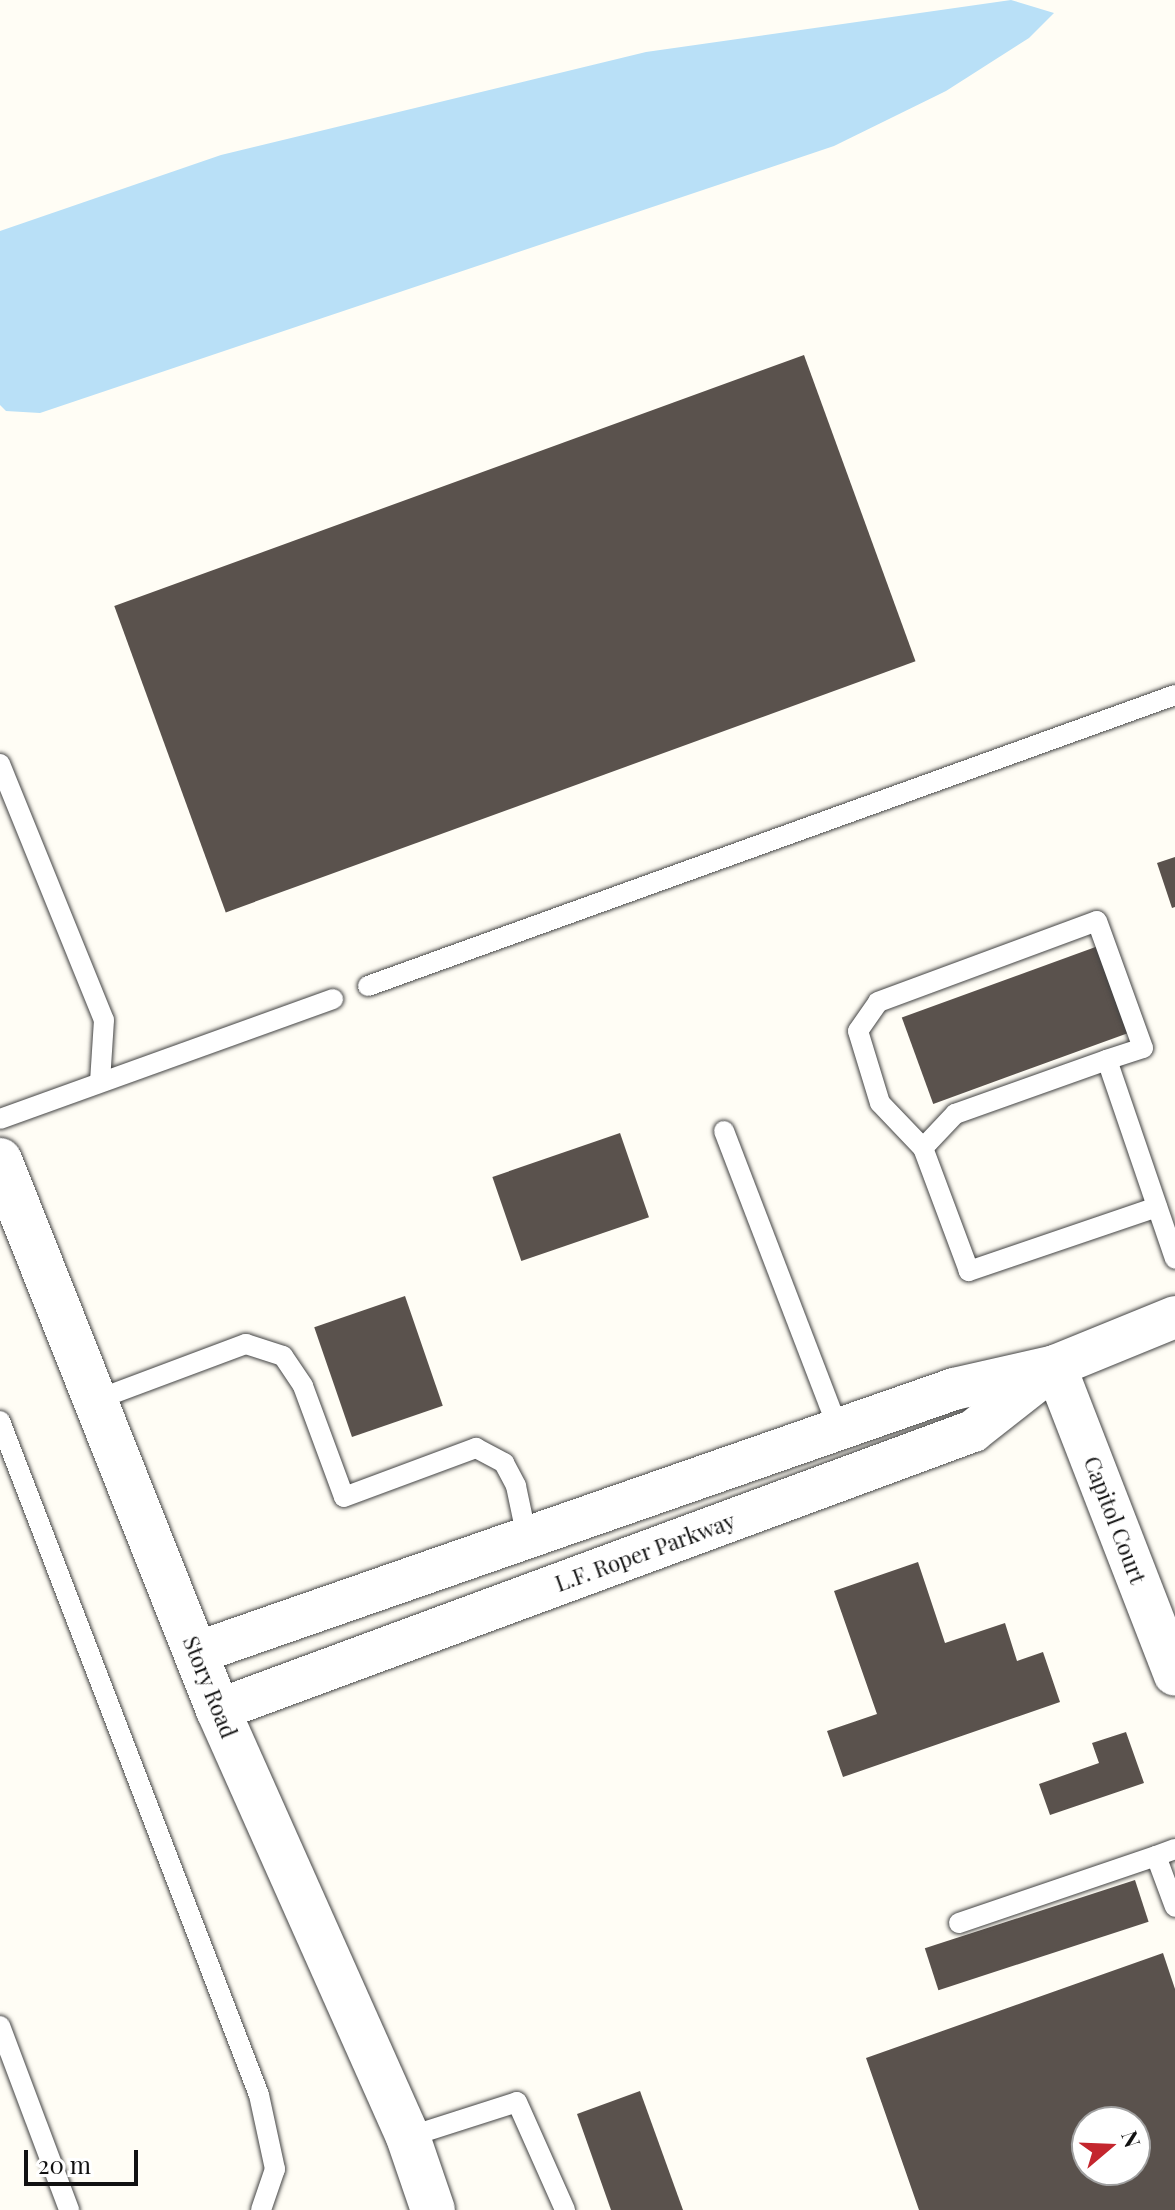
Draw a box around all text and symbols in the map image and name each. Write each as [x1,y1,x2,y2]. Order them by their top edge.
street label: Capitol Court [1079,1453,1151,1587]
street label: L.F. Roper Parkway [551,1507,739,1597]
street label: Story Road [178,1632,242,1742]
north arrow [1071,2106,1151,2186]
text: N [1115,2126,1149,2151]
scale bar [28,2134,142,2184]
text: 20 m [38,2148,91,2180]

